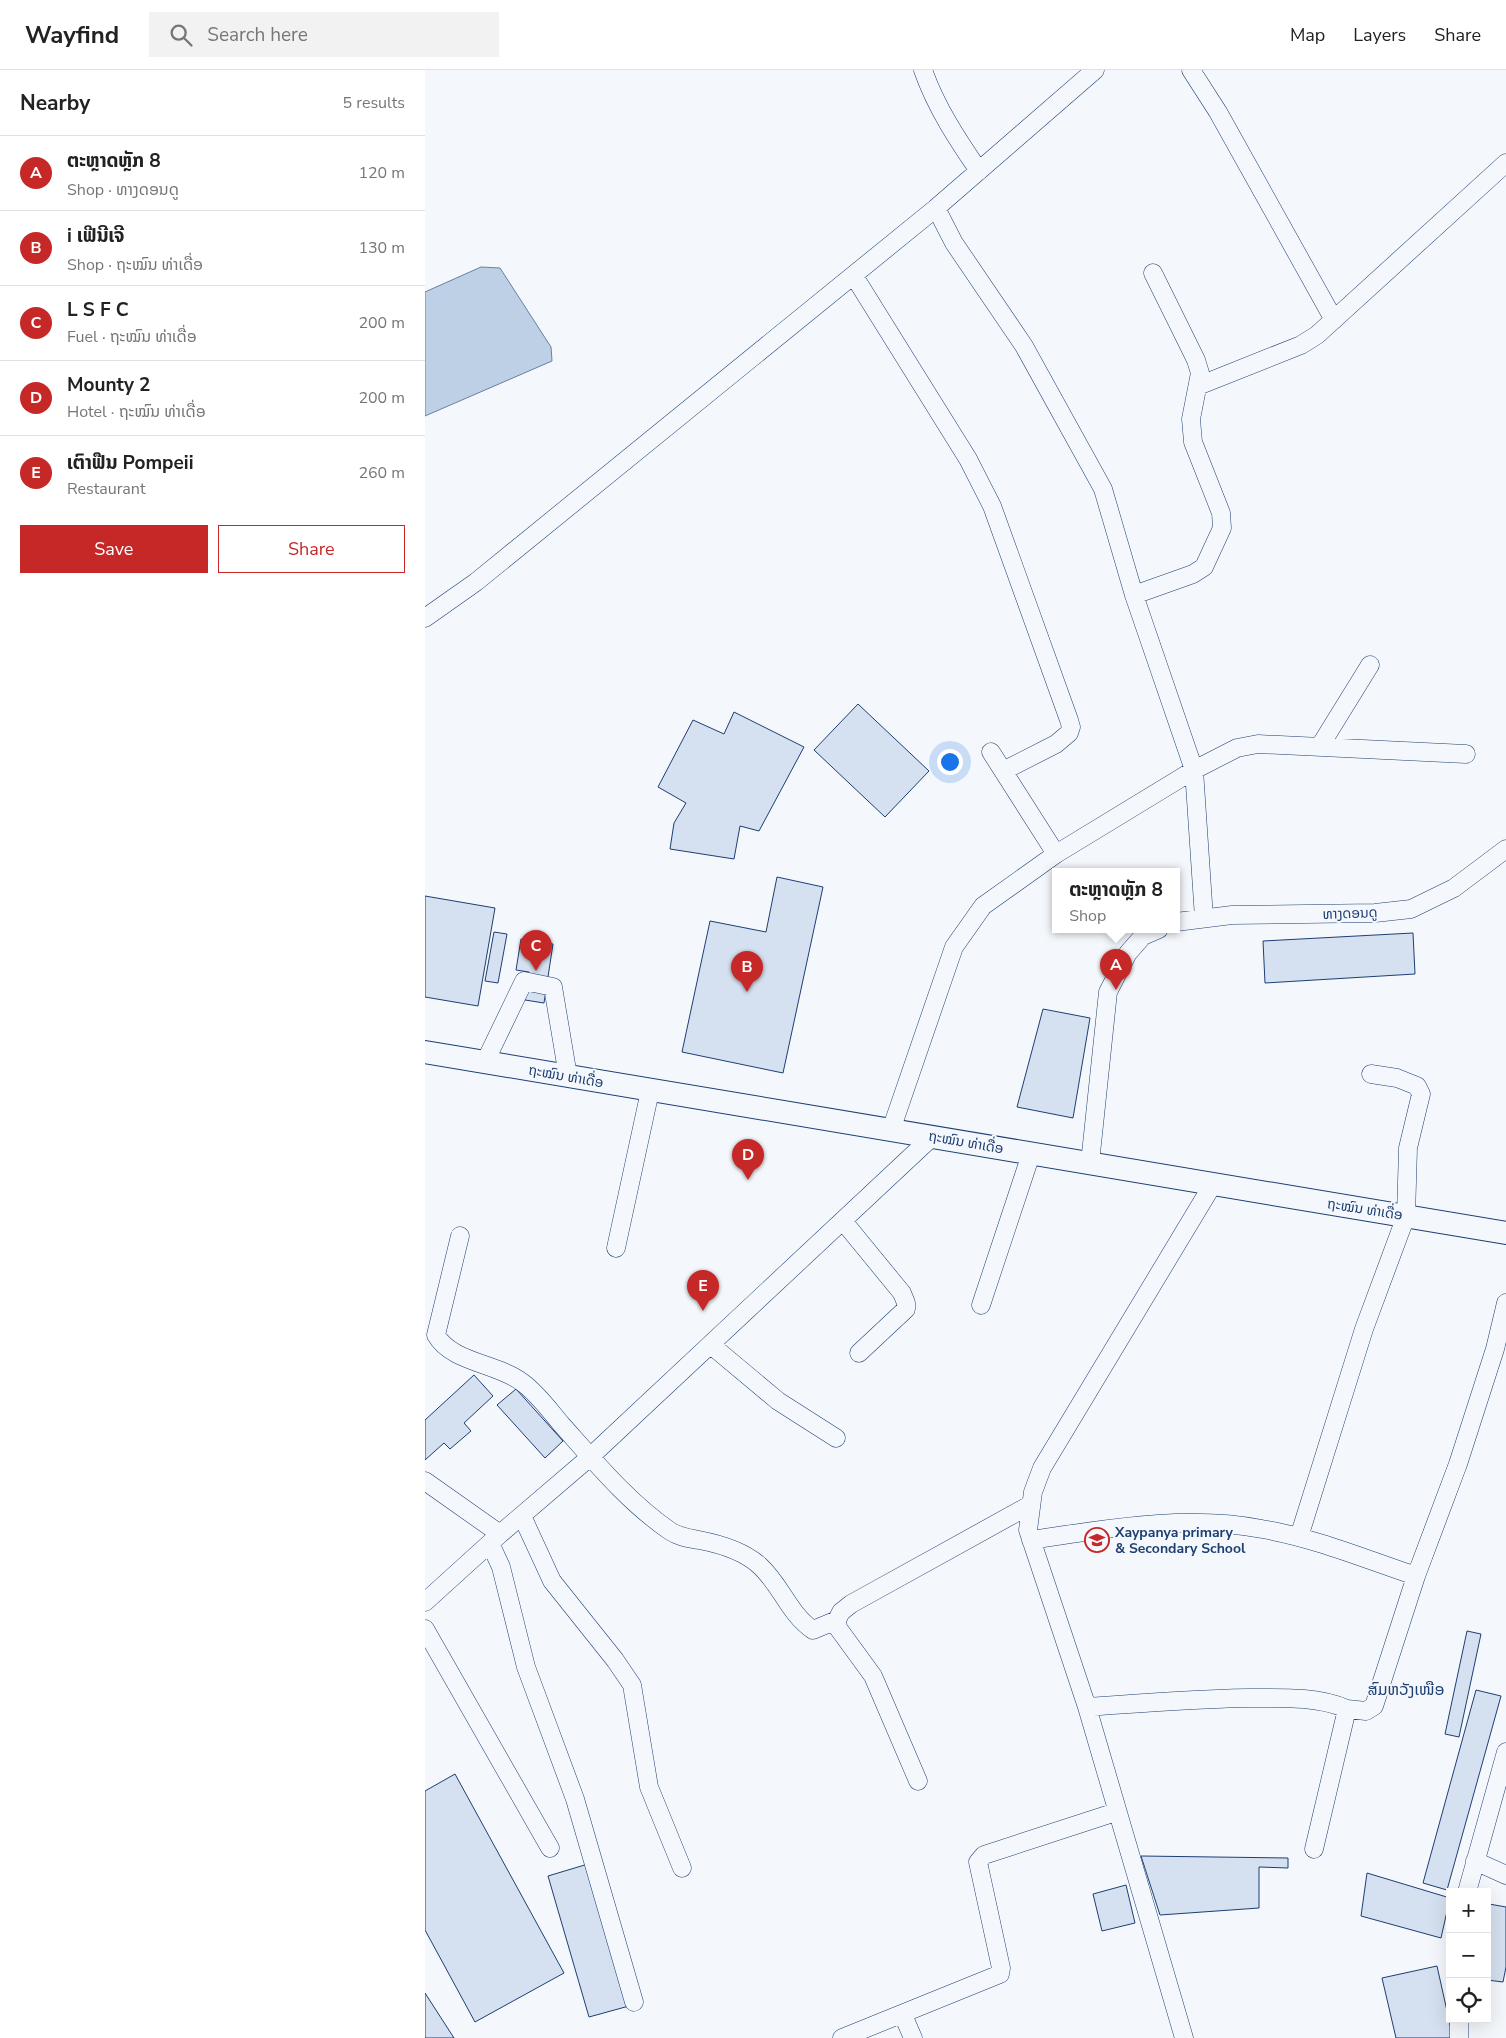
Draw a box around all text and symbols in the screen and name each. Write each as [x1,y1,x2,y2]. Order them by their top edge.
search box [149,12,499,57]
text: Wayfind [25,19,119,51]
icon: search [167,21,195,49]
text: Search here [207,22,308,48]
text: Map [1290,23,1325,47]
text: Layers [1353,23,1406,47]
text: Share [1434,23,1481,47]
text: Nearby [20,89,90,117]
text: 5 results [343,92,405,114]
text: ຕະຫຼາດຫຼັກ 8 [67,148,161,174]
text: A [30,162,42,184]
text: 120 m [358,162,405,184]
text: Shop · ທາງດອນດູ [67,179,179,201]
text: i ເຟີນີເຈີ [67,223,124,249]
text: B [30,237,42,259]
text: 130 m [358,237,405,259]
text: Shop · ຖະໝົນ ທ່າເດື່ອ [67,254,203,276]
text: L S F C [67,297,129,323]
text: C [31,312,41,334]
text: 200 m [358,312,405,334]
text: Fuel · ຖະໝົນ ທ່າເດື່ອ [67,326,197,348]
text: Mounty 2 [67,372,151,398]
text: D [30,387,42,409]
text: 200 m [358,387,405,409]
text: Hotel · ຖະໝົນ ທ່າເດື່ອ [67,401,206,423]
text: ເຕົາຟືນ Pompeii [67,450,194,476]
text: E [31,462,41,484]
text: 260 m [358,462,405,484]
text: Restaurant [67,478,146,500]
button: Save [20,525,208,573]
button: Share [218,525,405,573]
your location [937,749,963,775]
popup [1052,868,1180,933]
text: ຕະຫຼາດຫຼັກ 8 [1069,877,1163,903]
street label: ທາງດອນດູ [1322,903,1378,924]
text: Shop [1069,905,1106,927]
pin: C [520,930,552,971]
pin: A [1100,949,1132,990]
pin: B [731,951,763,992]
street label: ຖະໝົນ ທ່າເດື່ອ [527,1059,605,1092]
street label: ຖະໝົນ ທ່າເດື່ອ [927,1125,1005,1158]
pin: D [732,1139,764,1180]
street label: ຖະໝົນ ທ່າເດື່ອ [1326,1192,1404,1225]
pin: E [687,1270,719,1311]
place label: Xaypanya primary & Secondary School [1114,1523,1246,1558]
school or university icon: Xaypanya primary & Secondary School [1084,1527,1110,1553]
district label: ສົມຫວັງເໜືອ [1368,1679,1444,1701]
map controls [1446,1888,1491,2023]
button: + [1446,1888,1491,1933]
button: − [1446,1933,1491,1978]
button: locate [1446,1978,1491,2023]

